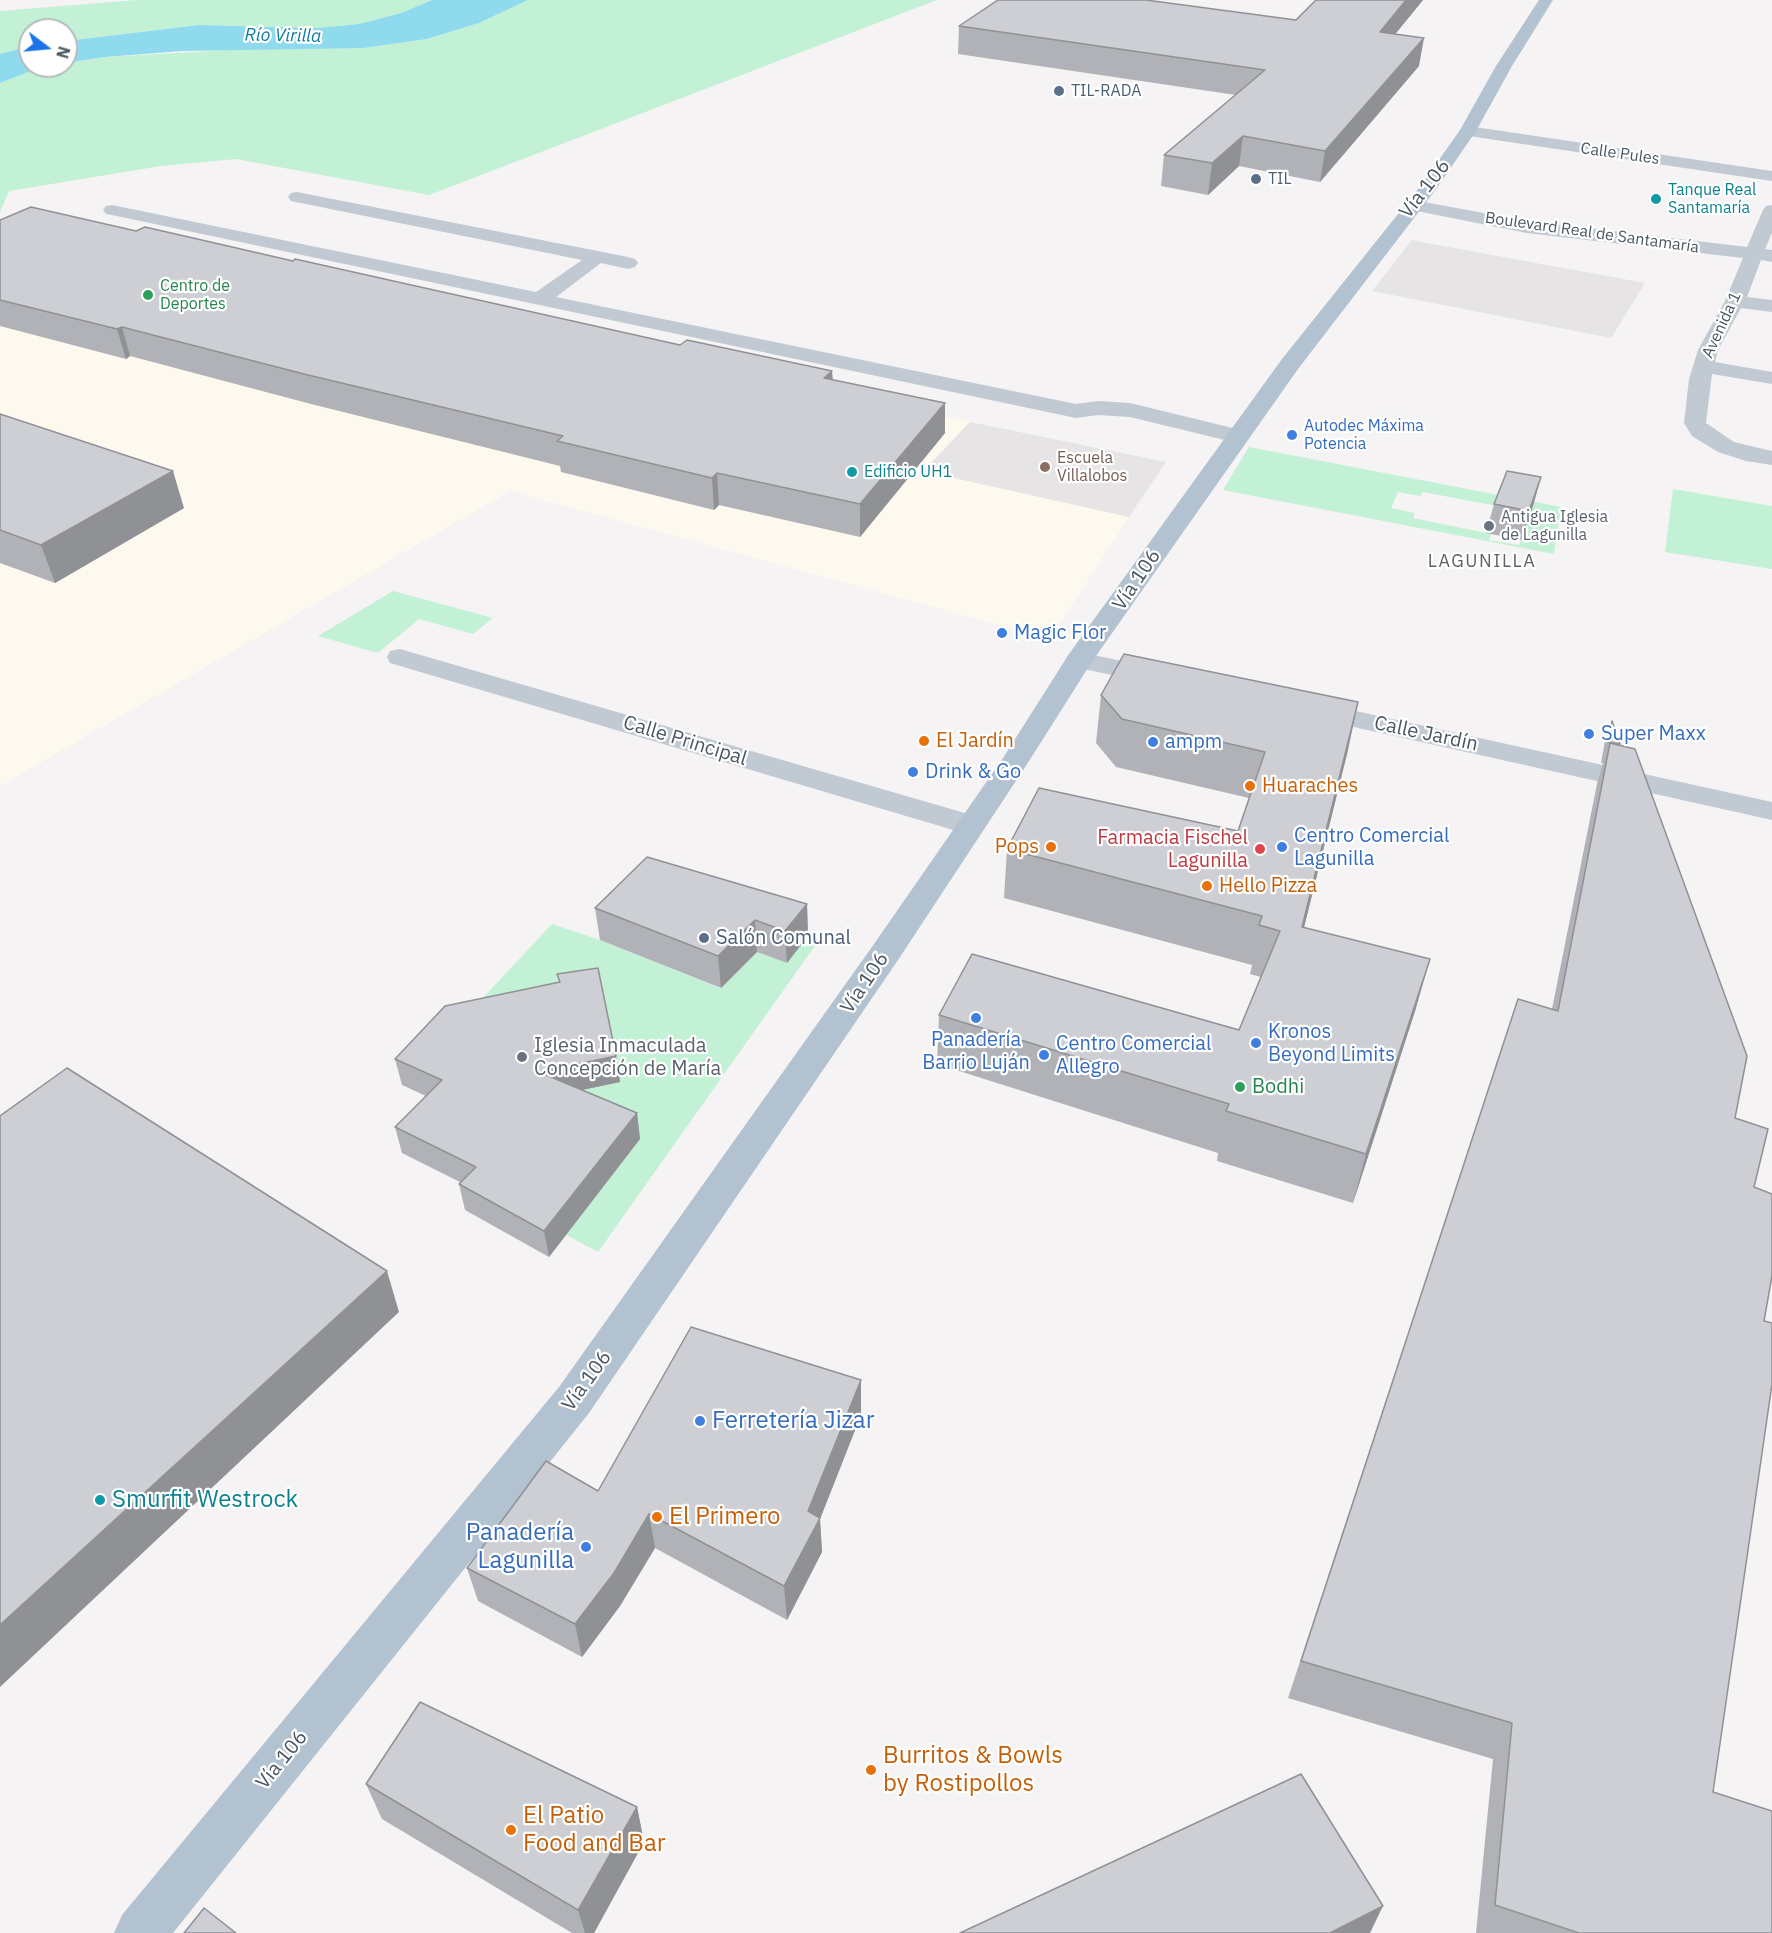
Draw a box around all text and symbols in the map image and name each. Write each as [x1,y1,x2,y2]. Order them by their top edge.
north arrow [18,18,78,78]
water label: Río Virilla [244,25,322,47]
text: N [52,44,75,61]
place label: TIL-RADA [1071,81,1141,101]
marker: TIL-RADA [1052,84,1066,98]
street label: Calle Pules [1579,139,1661,169]
street label: Vía 106 [1394,155,1456,223]
place label: TIL [1268,169,1291,189]
marker: TIL [1249,172,1263,186]
place label: Tanque Real Santamaría [1668,180,1756,218]
marker: Tanque Real Santamaría [1649,192,1663,206]
street label: Boulevard Real de Santamaría [1484,208,1700,258]
place label: Centro de Deportes [160,276,230,314]
marker: Centro de Deportes [141,288,155,302]
street label: Avenida 1 [1698,289,1746,361]
place label: Autodec Máxima Potencia [1304,416,1424,454]
marker: Autodec Máxima Potencia [1285,428,1299,442]
place label: Escuela Villalobos [1057,448,1127,486]
marker: Escuela Villalobos [1038,460,1052,474]
place label: Edificio UH1 [864,462,952,482]
marker: Edificio UH1 [845,465,859,479]
place label: Antigua Iglesia de Lagunilla [1501,507,1608,545]
marker: Antigua Iglesia de Lagunilla [1482,519,1496,533]
street label: Vía 106 [1108,545,1166,615]
district label: LAGUNILLA [1428,551,1536,573]
place label: Magic Flor [1014,621,1106,645]
marker: Magic Flor [995,626,1009,640]
street label: Calle Principal [620,711,750,771]
street label: Calle Jardín [1372,711,1480,757]
place label: Super Maxx [1601,722,1706,746]
marker: Super Maxx [1582,727,1596,741]
place label: El Jardín [936,729,1014,753]
place label: ampm [1165,730,1222,754]
marker: El Jardín [917,734,931,748]
marker: ampm [1146,735,1160,749]
place label: Drink & Go [925,760,1021,784]
marker: Drink & Go [906,765,920,779]
place label: Huaraches [1262,774,1358,798]
marker: Huaraches [1243,779,1257,793]
place label: Centro Comercial Lagunilla [1294,824,1449,871]
place label: Farmacia Fischel Lagunilla [1097,826,1248,873]
place label: Pops [995,835,1039,859]
marker: Pops [1044,840,1058,854]
marker: Centro Comercial Lagunilla [1275,840,1289,854]
marker: Farmacia Fischel Lagunilla [1253,842,1267,856]
place label: Hello Pizza [1219,874,1317,898]
marker: Hello Pizza [1200,879,1214,893]
place label: Salón Comunal [716,926,851,950]
marker: Salón Comunal [697,931,711,945]
street label: Vía 106 [836,948,894,1018]
marker: Panadería Barrio Luján [969,1011,983,1025]
place label: Kronos Beyond Limits [1268,1020,1395,1067]
place label: Panadería Barrio Luján [922,1028,1030,1075]
place label: Centro Comercial Allegro [1056,1032,1211,1079]
place label: Iglesia Inmaculada Concepción de María [534,1034,721,1081]
marker: Kronos Beyond Limits [1249,1036,1263,1050]
marker: Centro Comercial Allegro [1037,1048,1051,1062]
marker: Iglesia Inmaculada Concepción de María [515,1050,529,1064]
place label: Bodhi [1252,1075,1304,1099]
marker: Bodhi [1233,1080,1247,1094]
street label: Vía 106 [557,1346,617,1416]
place label: Ferretería Jizar [712,1407,874,1435]
marker: Ferretería Jizar [693,1414,707,1428]
place label: Smurfit Westrock [112,1486,298,1514]
marker: Smurfit Westrock [93,1493,107,1507]
place label: El Primero [669,1503,781,1531]
marker: El Primero [650,1510,664,1524]
place label: Panadería Lagunilla [466,1519,574,1575]
marker: Panadería Lagunilla [579,1540,593,1554]
street label: Vía 106 [251,1726,313,1794]
place label: Burritos & Bowls by Rostipollos [883,1742,1063,1798]
marker: Burritos & Bowls by Rostipollos [864,1763,878,1777]
place label: El Patio Food and Bar [523,1802,666,1858]
marker: El Patio Food and Bar [504,1823,518,1837]

